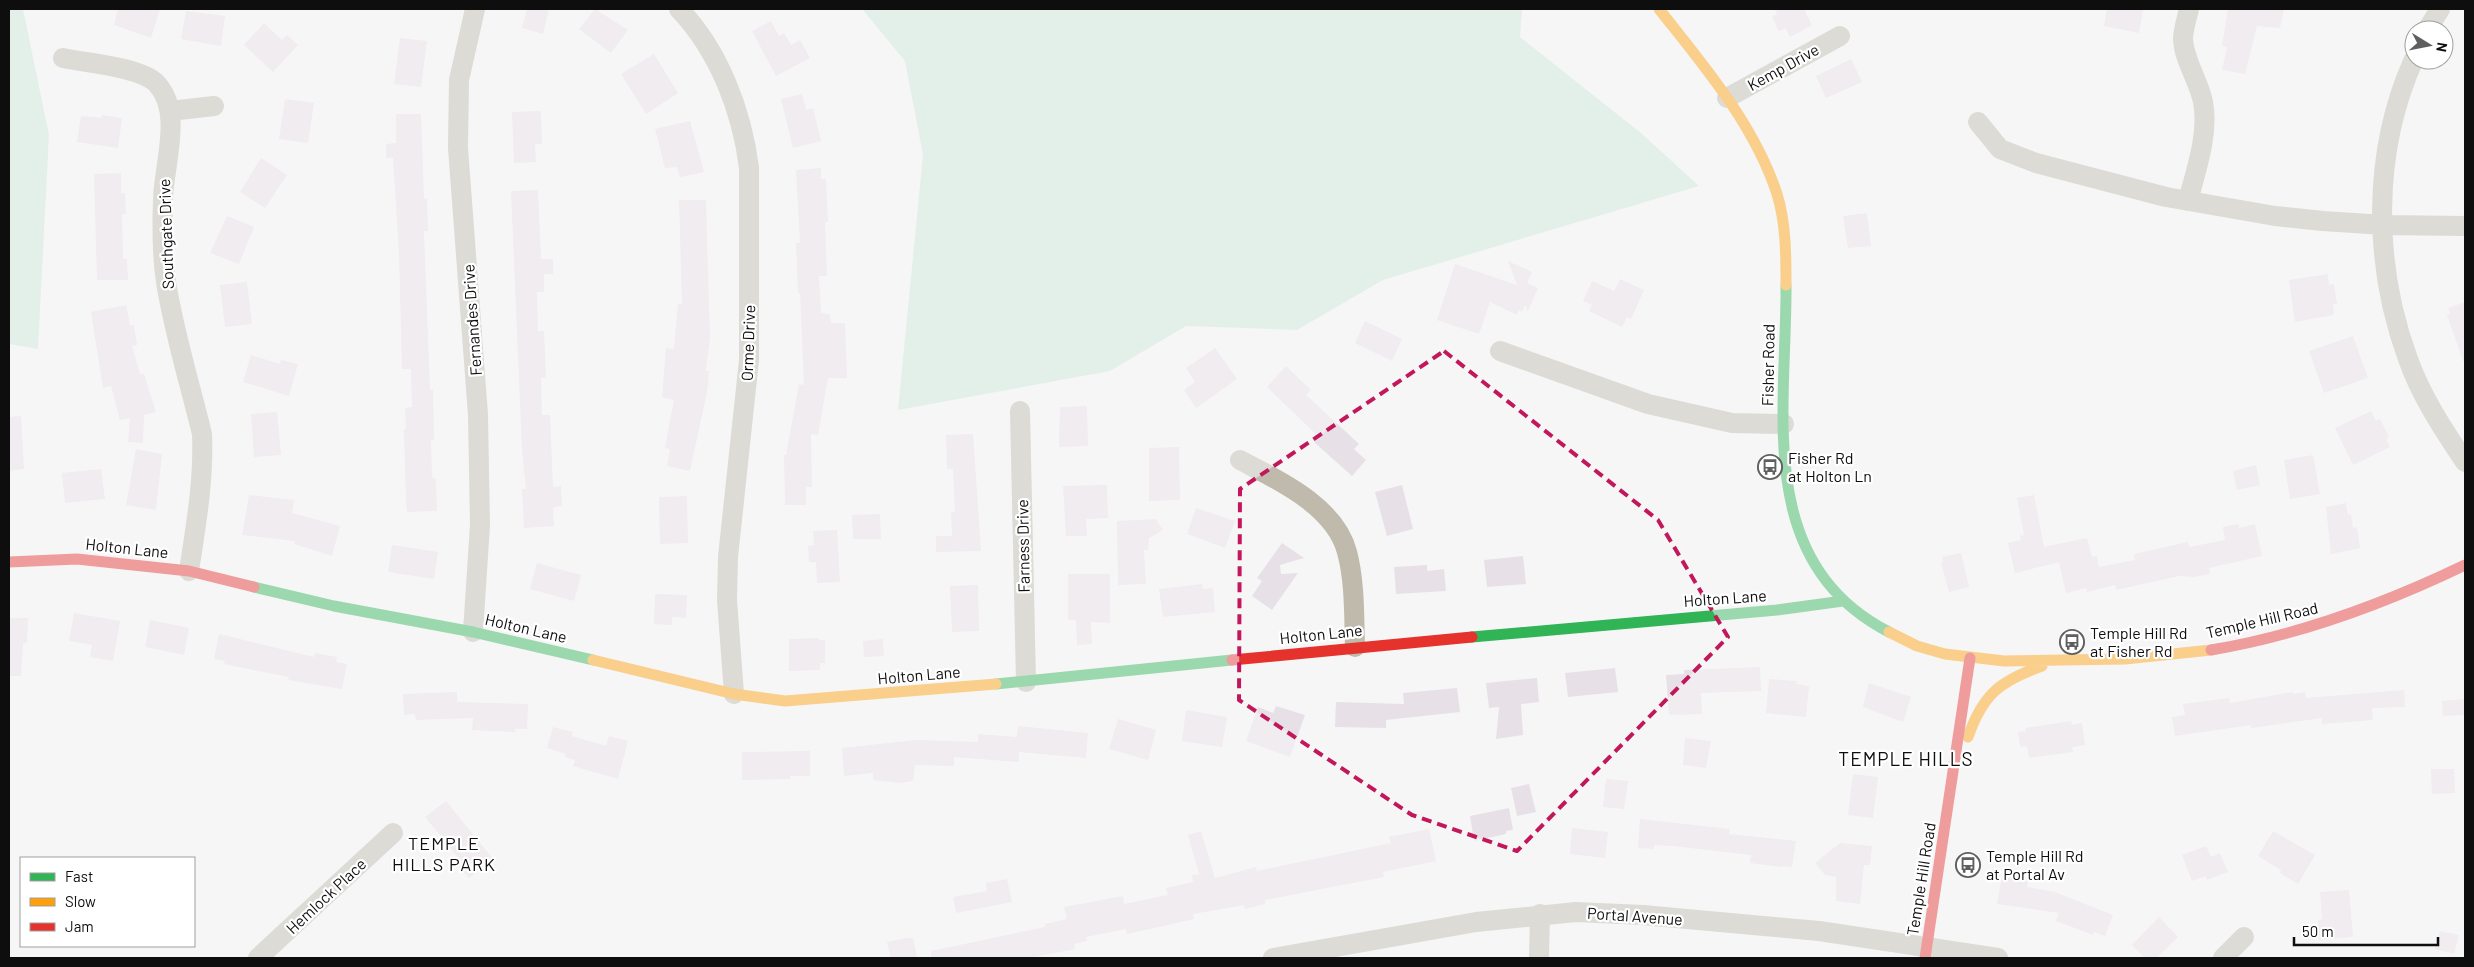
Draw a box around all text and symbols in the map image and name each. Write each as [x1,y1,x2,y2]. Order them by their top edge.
north arrow [2404,20,2454,70]
street label: Kemp Drive [1744,39,1822,94]
text: N [2433,41,2451,53]
street label: Southgate Drive [154,178,177,290]
street label: Fernandes Drive [458,264,485,376]
street label: Orme Drive [737,305,758,381]
street label: Fisher Road [1757,324,1778,406]
place label: Fisher Rd at Holton Ln [1788,448,1872,485]
bus stop icon: Fisher Rd at Holton Ln [1757,454,1783,480]
street label: Farness Drive [1012,499,1033,593]
street label: Holton Lane [85,534,169,561]
street label: Holton Lane [1683,585,1767,610]
street label: Temple Hill Road [2204,597,2320,642]
street label: Holton Lane [483,609,569,646]
street label: Holton Lane [1279,620,1363,647]
place label: Temple Hill Rd at Fisher Rd [2090,623,2188,660]
bus stop icon: Temple Hill Rd at Fisher Rd [2059,629,2085,655]
street label: Holton Lane [877,661,961,688]
district label: TEMPLE HILLS [1838,747,1974,770]
street label: Temple Hill Road [1902,821,1939,937]
district label: TEMPLE HILLS PARK [392,832,496,875]
place label: Temple Hill Rd at Portal Av [1986,846,2084,883]
bus stop icon: Temple Hill Rd at Portal Av [1955,852,1981,878]
street label: Hemlock Place [282,854,370,937]
legend [20,857,195,947]
text: Fast [65,867,93,885]
text: Slow [65,892,96,910]
street label: Portal Avenue [1587,903,1683,928]
scale bar [2294,914,2438,946]
text: Jam [65,917,94,935]
text: 50 m [2302,922,2334,940]

